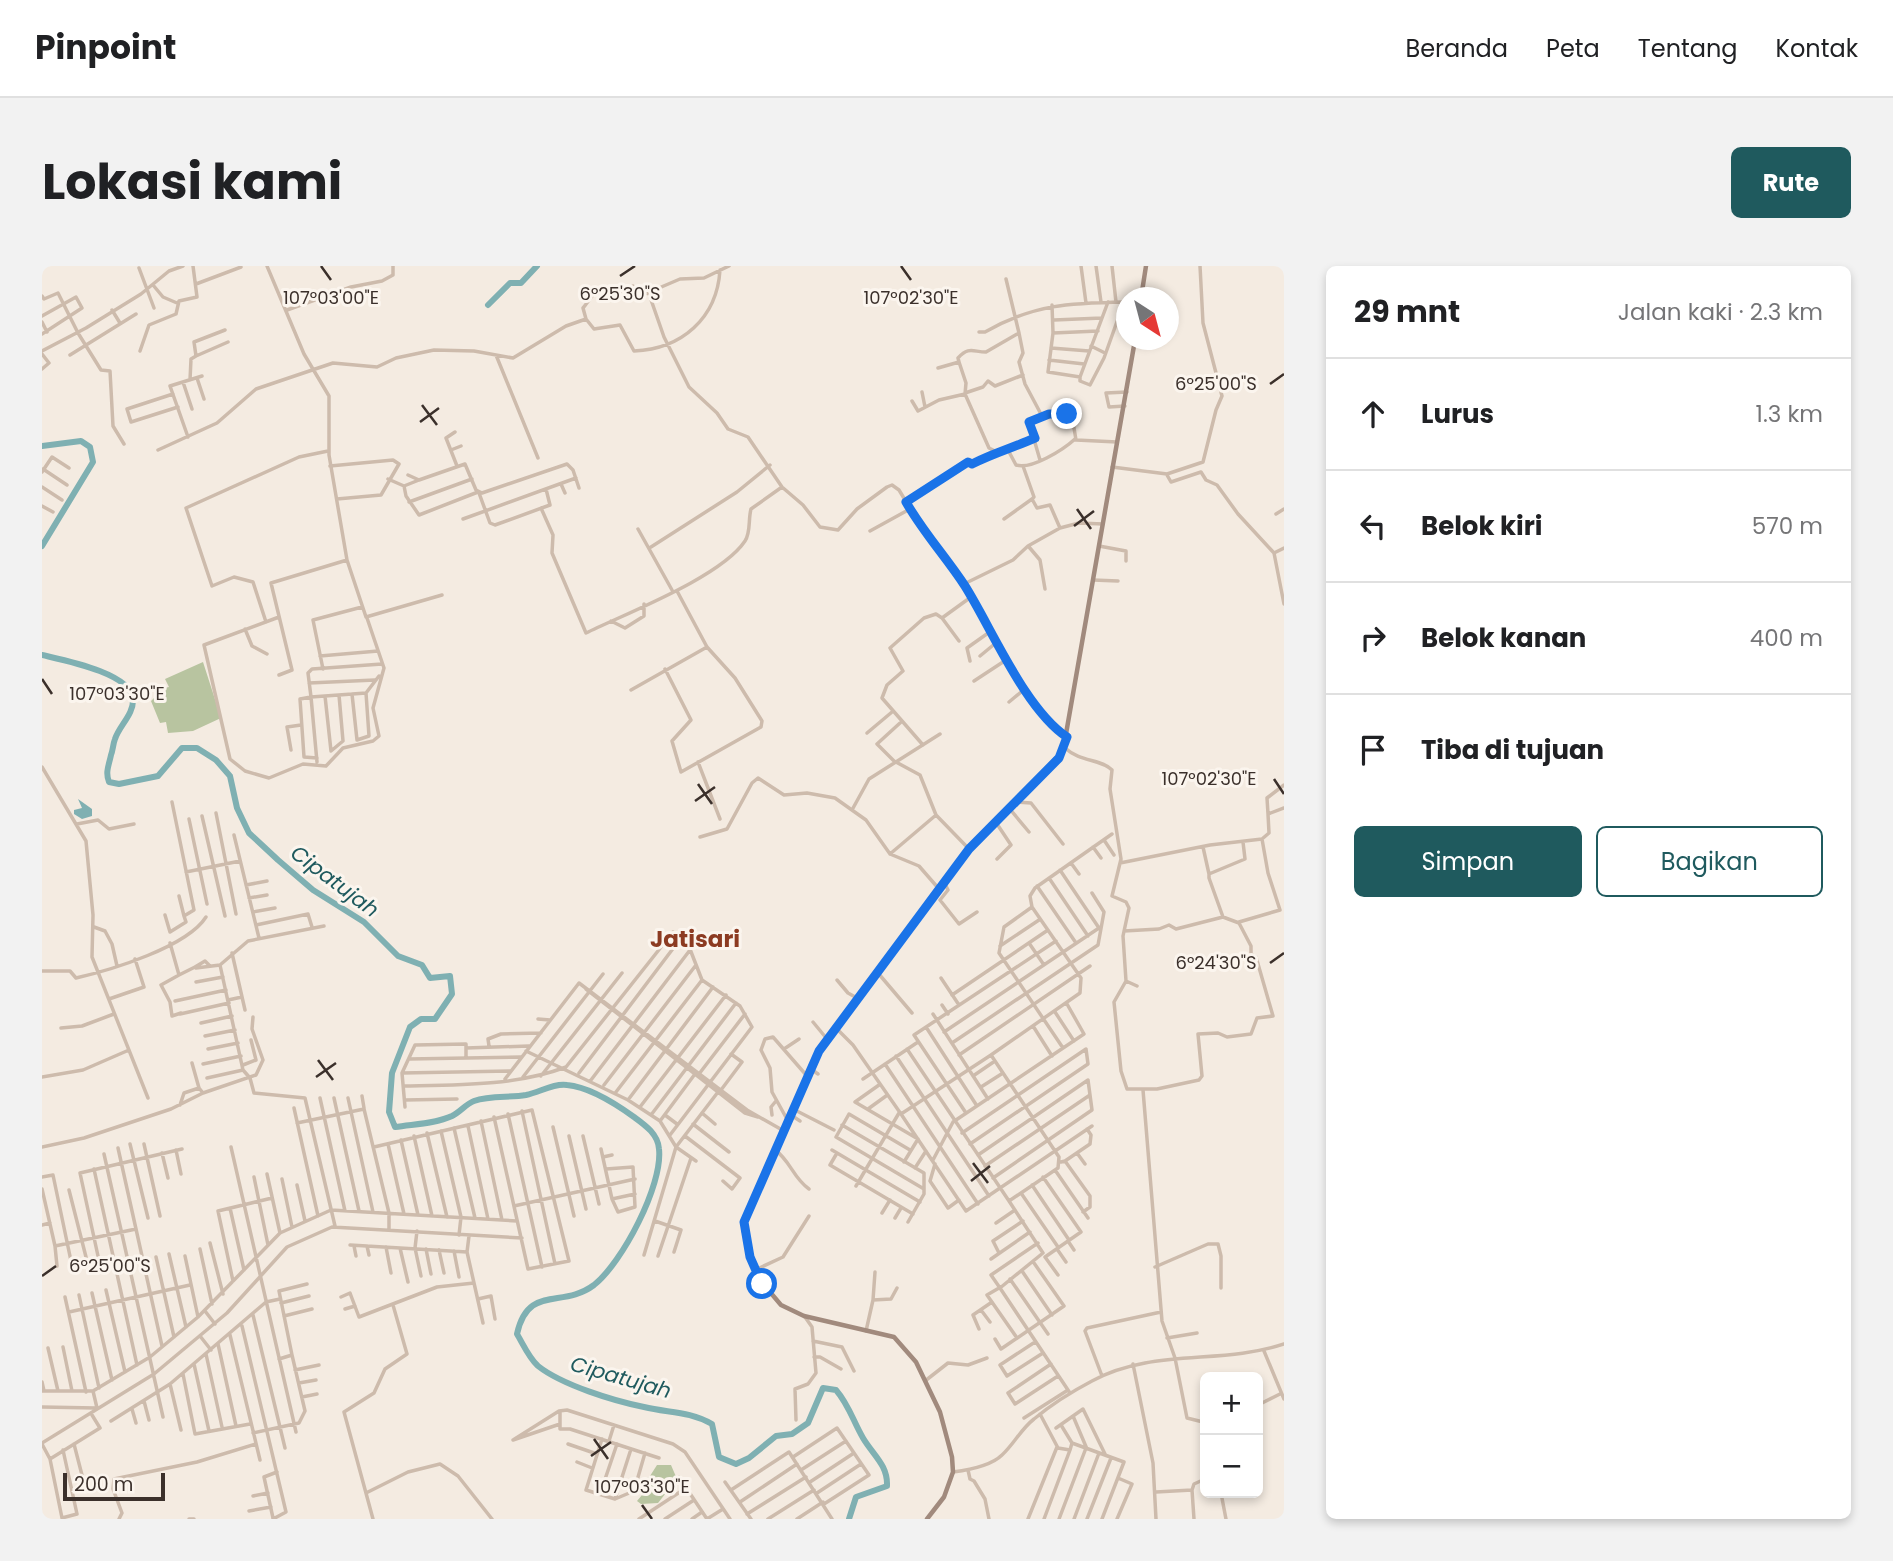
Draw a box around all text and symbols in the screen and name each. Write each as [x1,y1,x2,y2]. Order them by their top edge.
text: Pinpoint [35,24,176,71]
text: Beranda [1405,32,1508,65]
text: Peta [1546,32,1600,65]
text: Tentang [1638,32,1738,65]
text: Kontak [1776,32,1858,65]
button: Rute [1731,147,1851,218]
text: Lokasi kami [42,148,342,216]
text: 6°25'30"S [579,281,661,306]
text: 107°03'00"E [283,285,379,310]
text: 107°02'30"E [863,285,959,310]
north arrow [1116,287,1179,350]
text: 29 mnt [1354,290,1460,333]
text: Jalan kaki · 2.3 km [1618,296,1823,328]
text: 6°25'00"S [1175,371,1257,396]
icon: ahead [1354,395,1392,433]
text: Lurus [1421,396,1494,432]
route end [1051,398,1082,429]
text: 1.3 km [1756,398,1823,430]
icon: left [1354,507,1392,545]
text: Belok kiri [1421,508,1543,544]
text: 570 m [1752,510,1823,542]
icon: right [1354,619,1392,657]
text: Belok kanan [1421,620,1586,656]
text: 400 m [1750,622,1823,654]
text: 107°03'30"E [69,681,165,706]
icon: arrive [1354,731,1392,769]
text: Tiba di tujuan [1421,732,1604,768]
text: 107°02'30"E [1161,766,1257,791]
button: Simpan [1354,826,1582,897]
button: Bagikan [1596,826,1823,897]
water label: Cipatujah [285,838,385,924]
district label: Jatisari [650,923,740,955]
text: 6°24'30"S [1175,950,1257,975]
text: 6°25'00"S [69,1253,151,1278]
route start [746,1268,777,1299]
water label: Cipatujah [567,1349,675,1405]
map controls [1200,1372,1263,1498]
button: + [1200,1372,1263,1435]
button: − [1200,1435,1263,1498]
scale bar [63,1470,164,1502]
text: 200 m [74,1471,133,1498]
text: 107°03'30"E [594,1474,690,1499]

